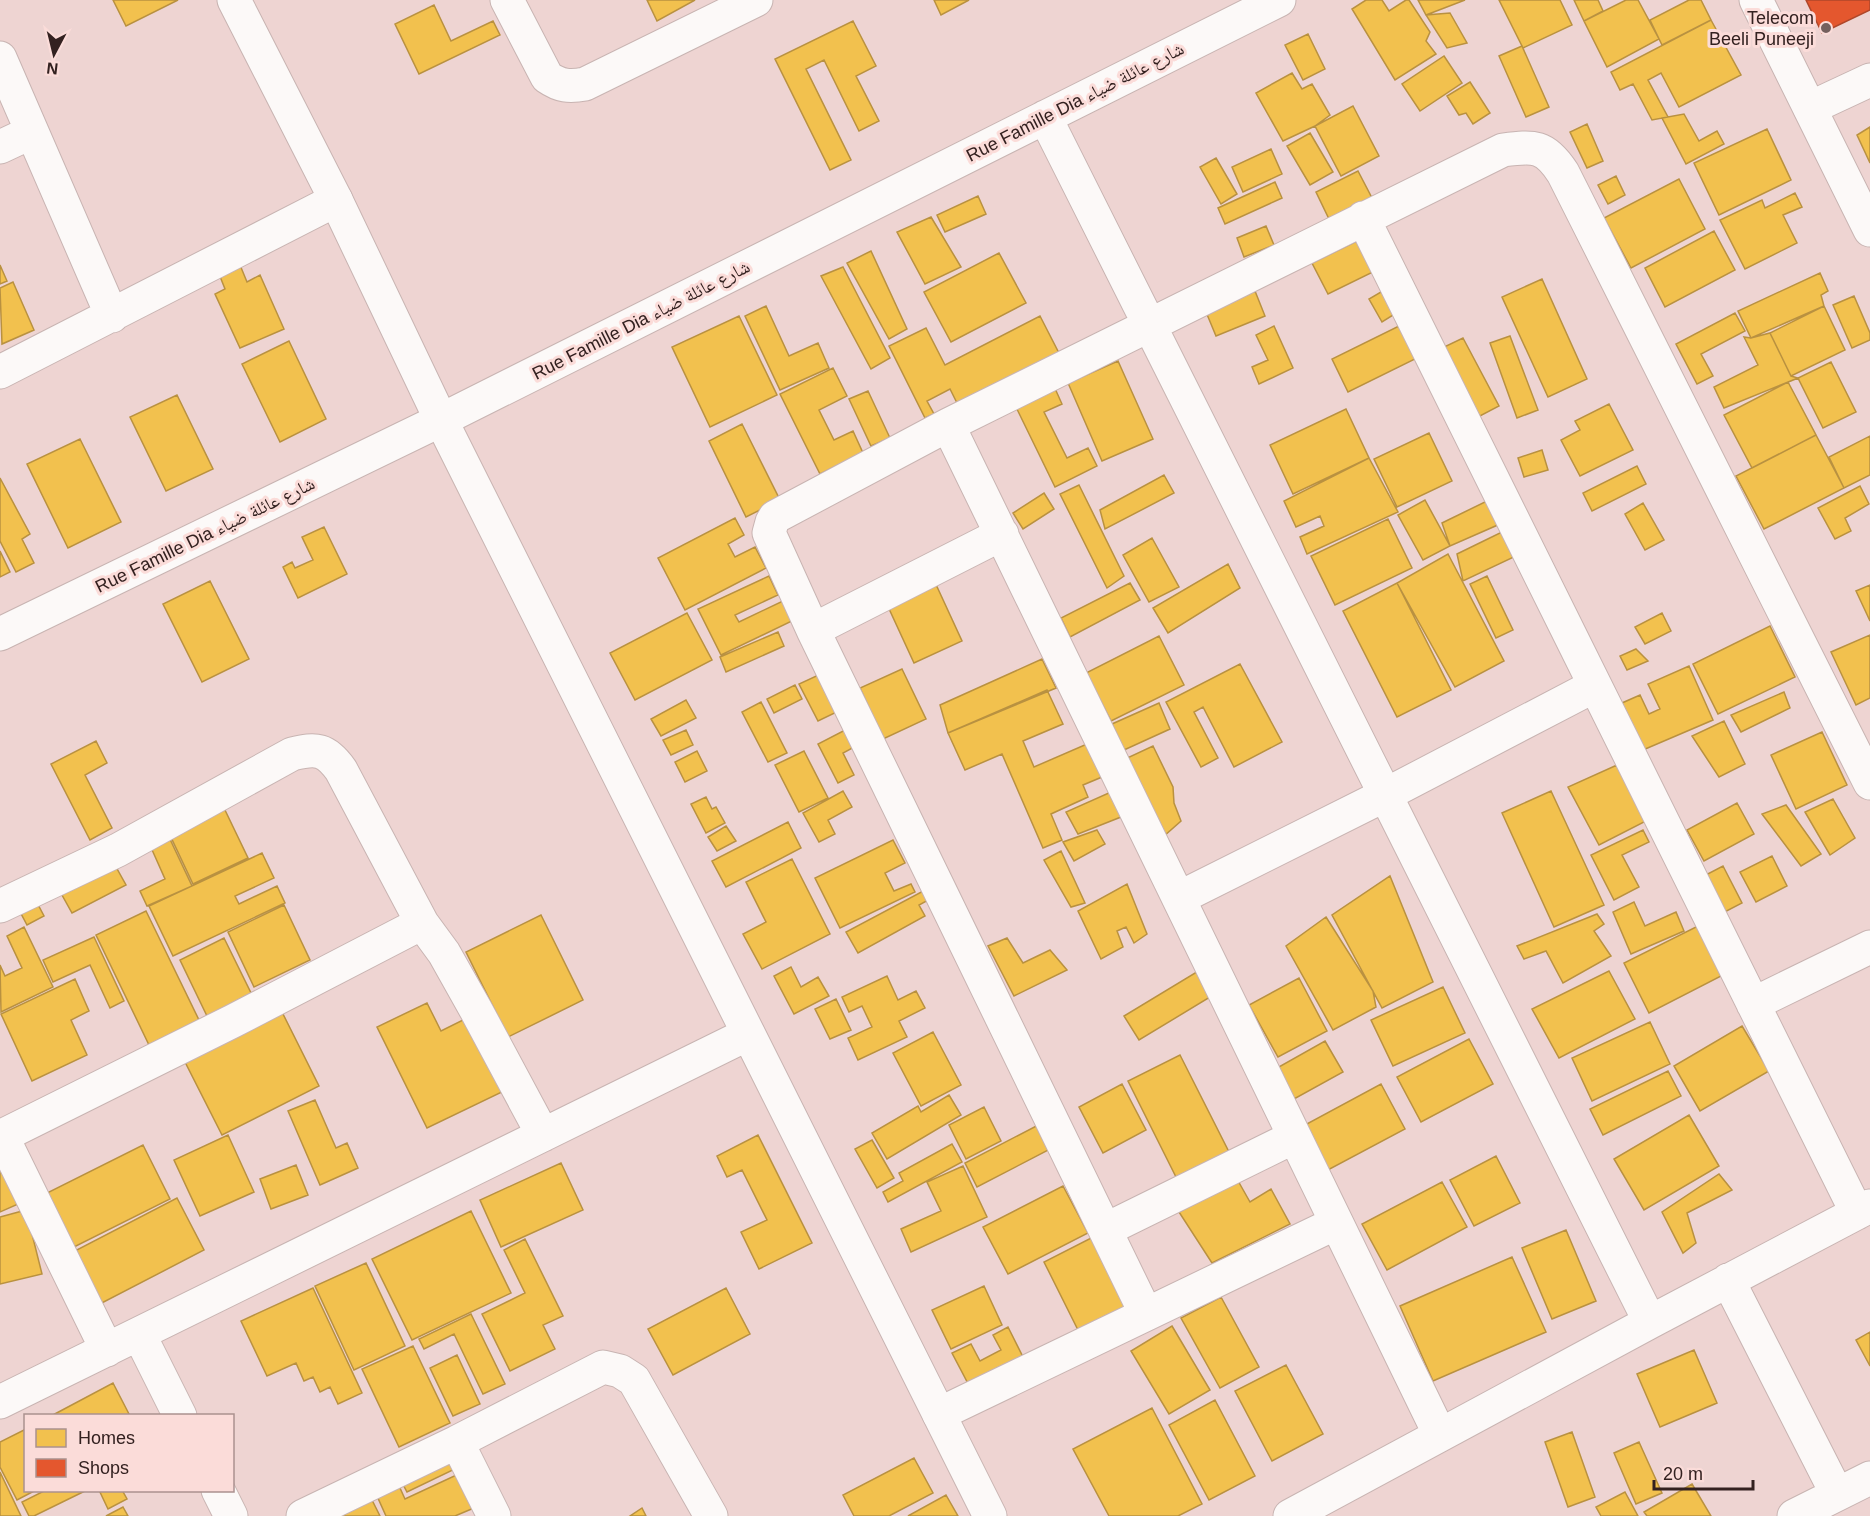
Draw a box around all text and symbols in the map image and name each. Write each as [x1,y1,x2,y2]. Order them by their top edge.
place label: Telecom Beeli Puneeji [1709,8,1814,49]
marker: Telecom Beeli Puneeji [1819,21,1833,35]
north arrow [24,24,84,84]
street label: Rue Famille Dia شارع عائلة ضياء [963,38,1188,167]
text: N [45,59,59,78]
street label: Rue Famille Dia شارع عائلة ضياء [529,256,754,385]
street label: Rue Famille Dia شارع عائلة ضياء [92,473,318,598]
legend [24,1414,234,1492]
text: Homes [78,1428,135,1448]
scale bar [1654,1453,1753,1491]
text: Shops [78,1458,129,1478]
text: 20 m [1663,1464,1703,1484]

